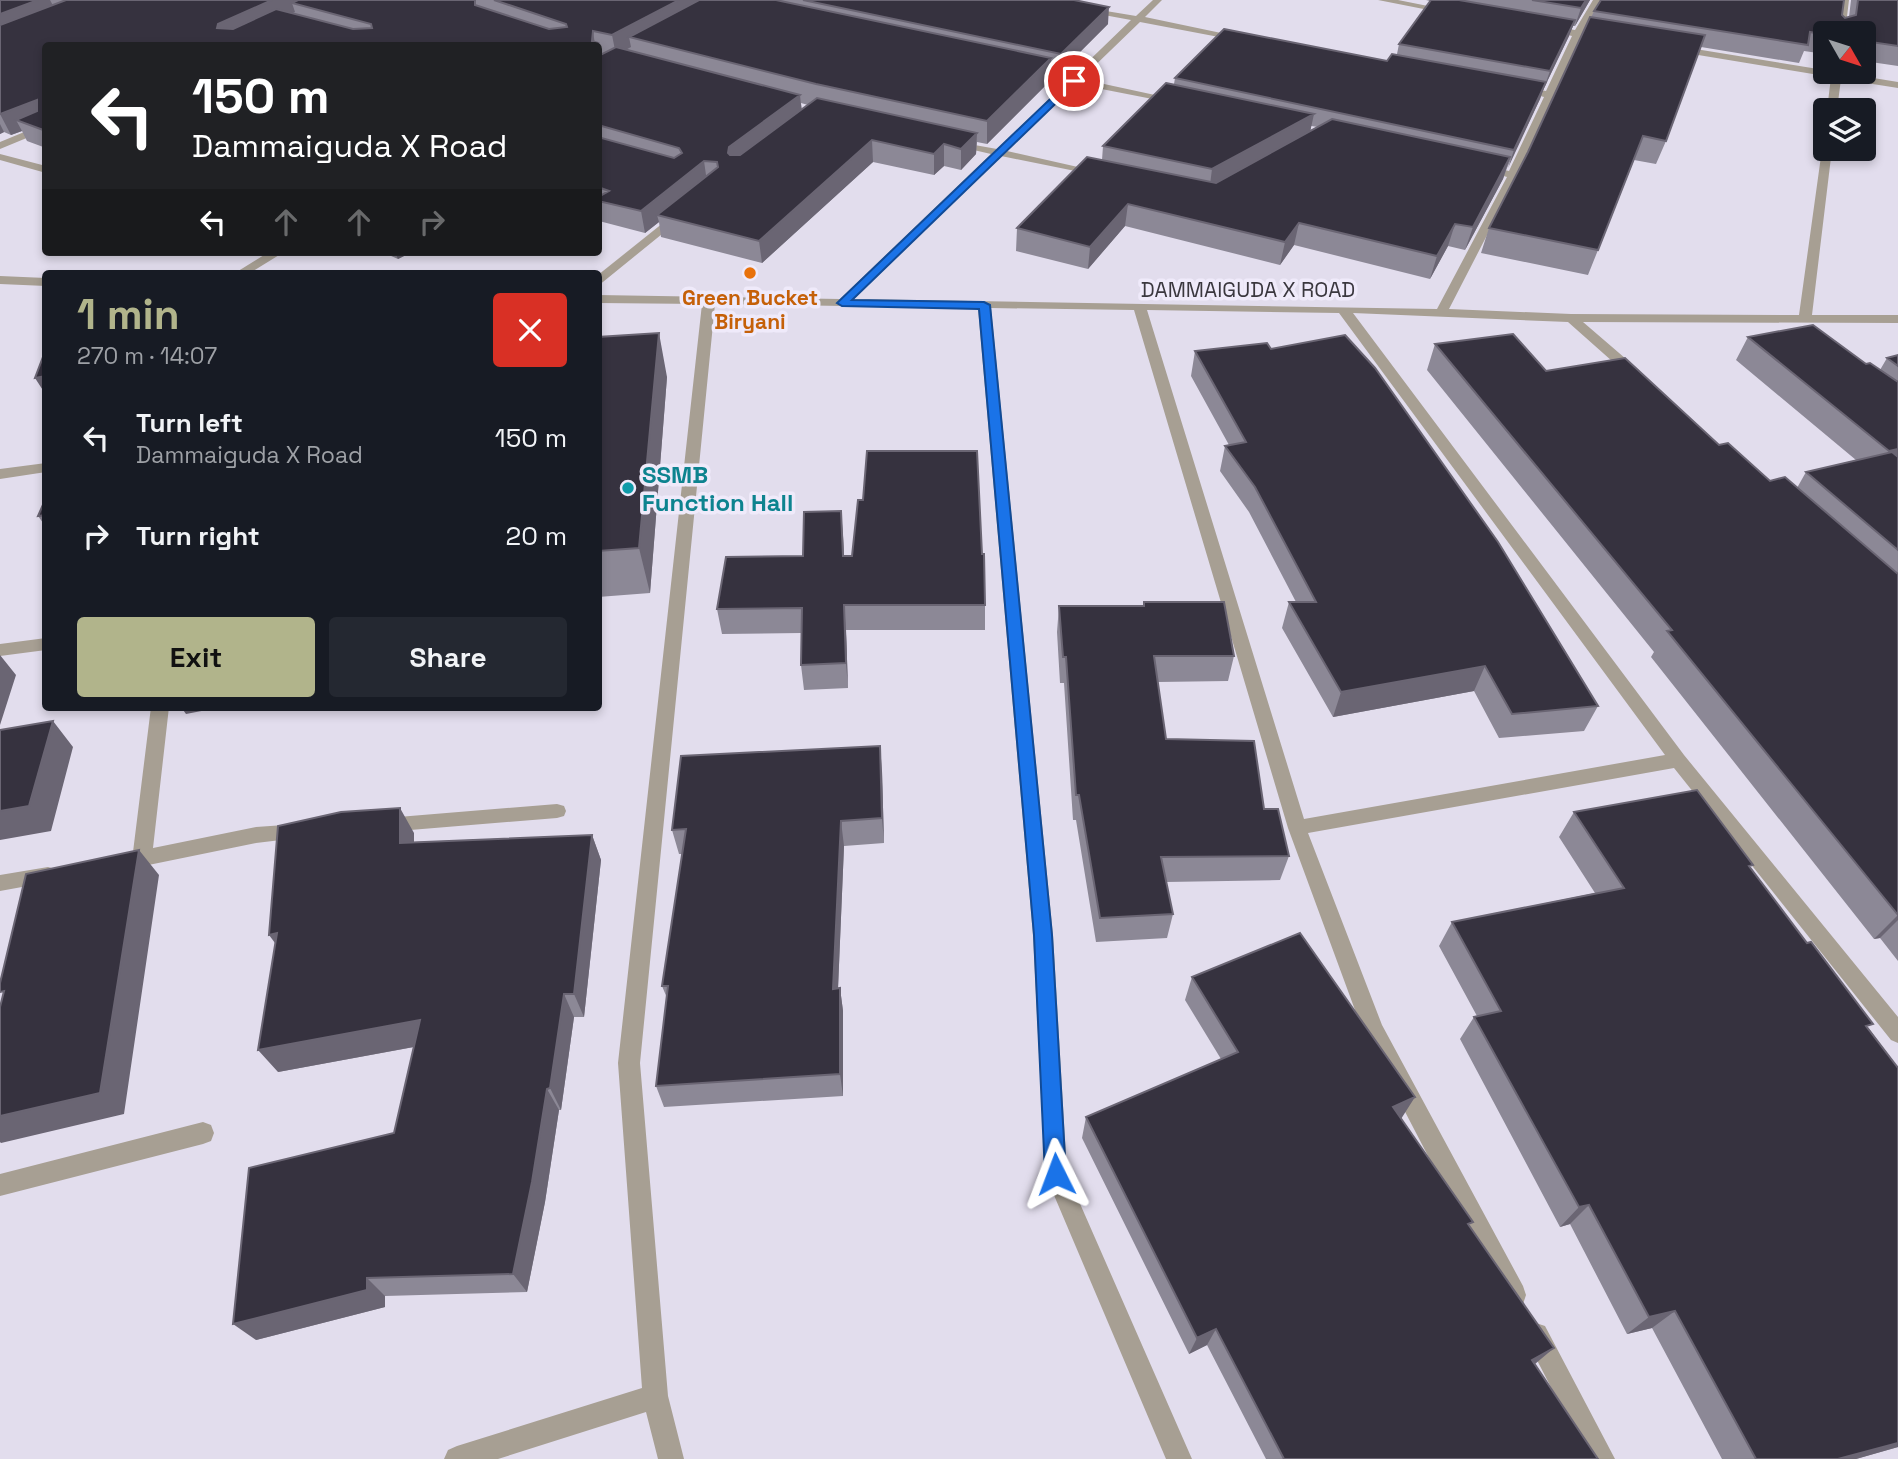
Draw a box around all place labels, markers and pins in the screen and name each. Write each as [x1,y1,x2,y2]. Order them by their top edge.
pin [1044,51,1104,111]
marker: Green Bucket Biryani [742,265,758,281]
place label: Green Bucket Biryani [682,284,818,335]
place label: SSMB Function Hall [642,459,793,518]
marker: SSMB Function Hall [620,480,636,496]

